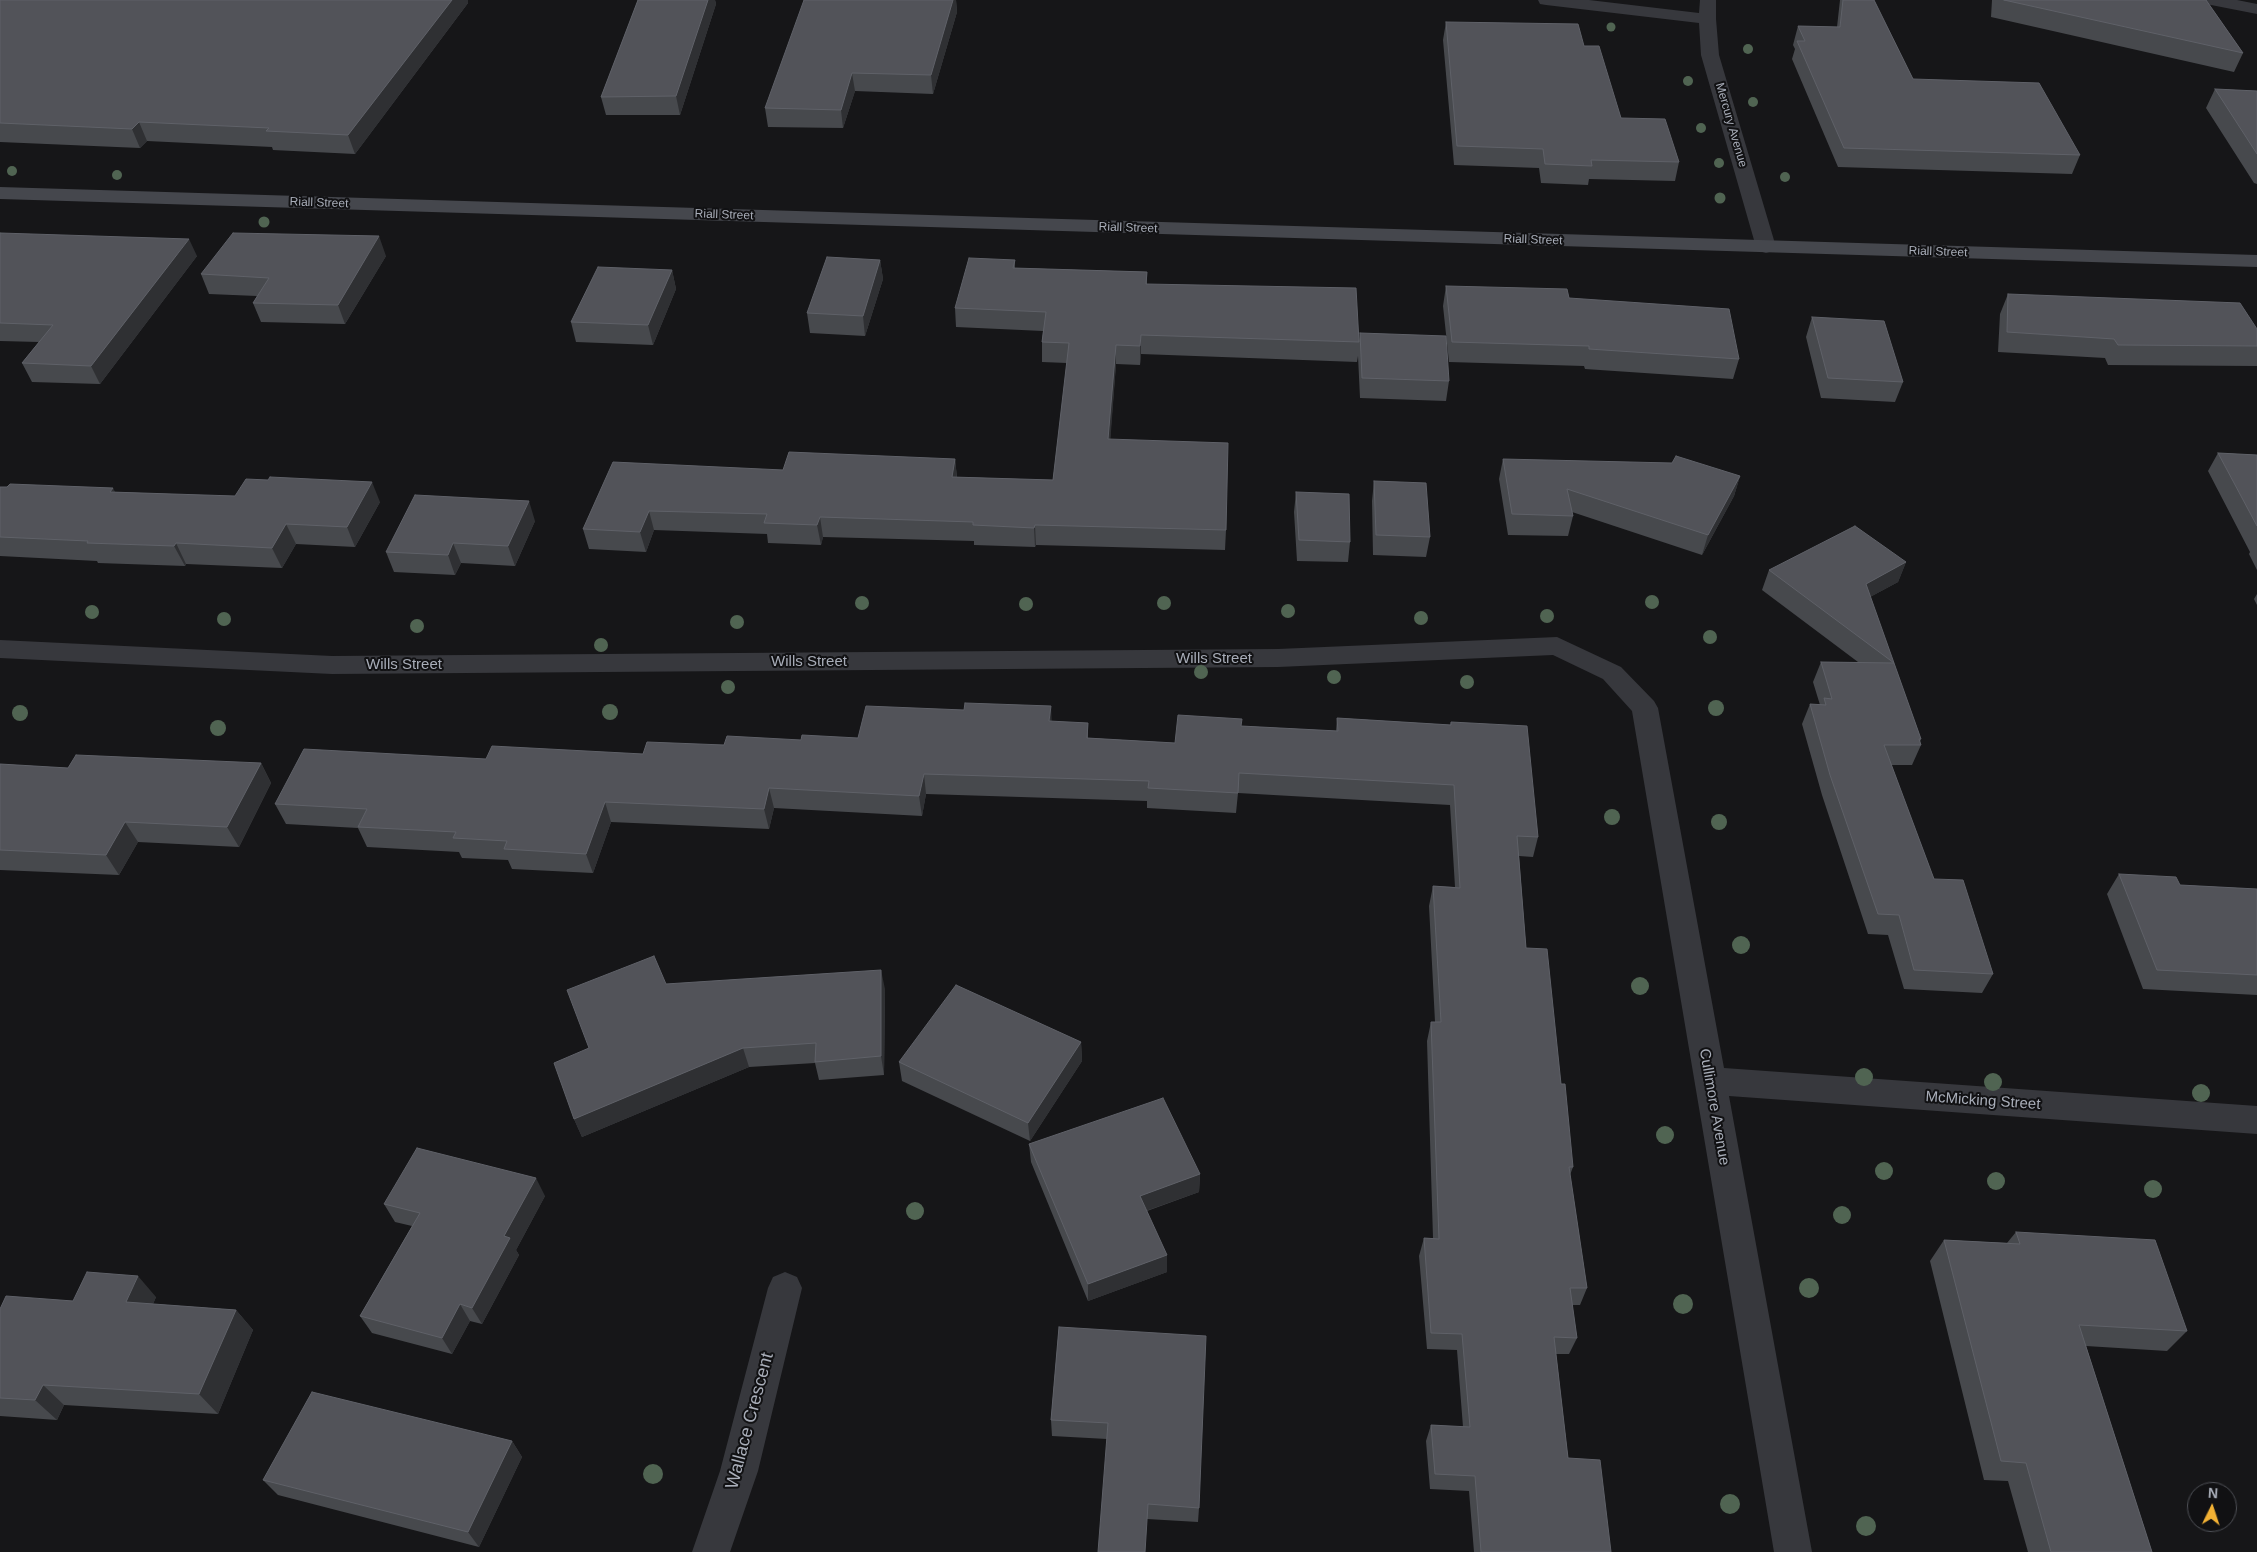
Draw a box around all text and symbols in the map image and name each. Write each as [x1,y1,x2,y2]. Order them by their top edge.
street label: Mercury Avenue [1712,81,1750,169]
street label: Riall Street [289,195,349,211]
street label: Riall Street [694,207,754,223]
street label: Riall Street [1098,220,1158,236]
street label: Riall Street [1503,232,1563,248]
street label: Riall Street [1908,244,1968,260]
street label: Wills Street [1176,650,1252,668]
street label: Wills Street [771,653,847,671]
street label: Wills Street [366,656,442,674]
street label: Cullimore Avenue [1695,1047,1733,1167]
street label: McMicking Street [1925,1088,2041,1114]
street label: Wallace Crescent [721,1350,779,1492]
north arrow [2187,1482,2237,1532]
text: N [2207,1485,2219,1501]

